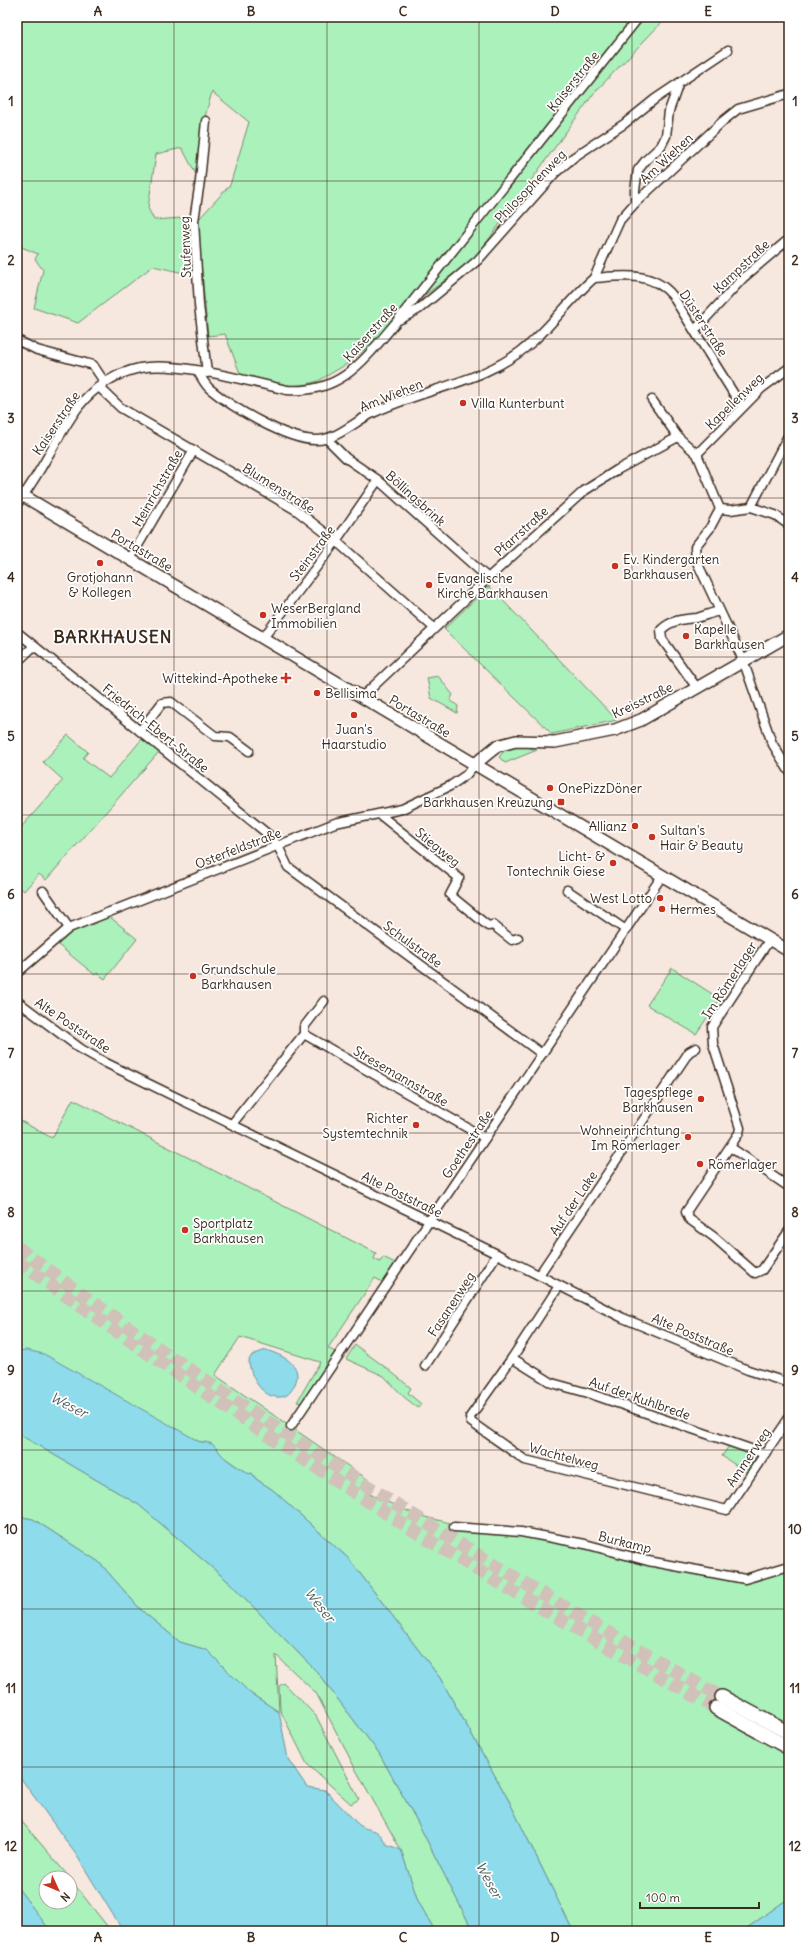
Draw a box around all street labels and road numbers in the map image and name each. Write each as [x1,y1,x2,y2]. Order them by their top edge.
street label: Kaiserstraße [544,47,603,115]
street label: Am Wiehen [636,129,697,187]
street label: Philosophenweg [491,146,570,227]
street label: Stufenweg [176,216,195,278]
street label: Kampstraße [710,236,773,297]
street label: Düsterstraße [676,287,731,360]
street label: Kaiserstraße [339,299,401,365]
street label: Kapellenweg [702,369,767,433]
street label: Am Wiehen [357,375,426,416]
street label: Kaiserstraße [29,388,84,458]
street label: Heinrichstraße [129,447,186,530]
street label: Blumenstraße [239,460,318,517]
street label: Böllingsbrink [382,467,449,530]
street label: Pfarrstraße [491,503,552,560]
street label: Steinstraße [286,522,339,585]
street label: Portastraße [108,525,176,575]
street label: Kreisstraße [609,678,675,723]
street label: Friedrich-Ebert-Straße [99,680,212,777]
street label: Portastraße [386,691,454,741]
street label: Osterfeldstraße [193,824,284,873]
street label: Stiegweg [412,824,464,871]
street label: Schulstraße [380,917,446,971]
street label: Im Römerlager [698,938,761,1022]
street label: Alte Poststraße [32,994,114,1057]
street label: Stresemannstraße [350,1042,451,1111]
street label: Goethestraße [438,1107,497,1182]
street label: Alte Poststraße [359,1168,445,1221]
street label: Auf der Lake [546,1168,601,1239]
street label: Fasanenweg [424,1269,479,1340]
street label: Alte Poststraße [649,1310,736,1359]
street label: Auf der Kuhlbrede [587,1373,693,1424]
street label: Ammerweg [722,1424,774,1490]
street label: Wachtelweg [527,1439,601,1474]
street label: Burkamp [597,1528,653,1557]

